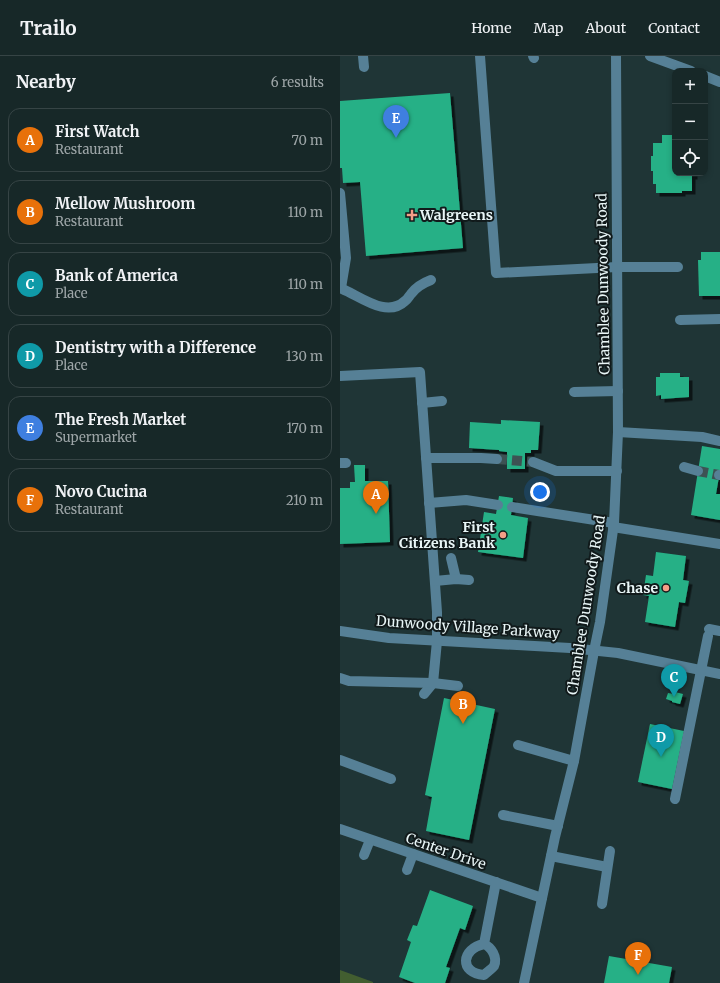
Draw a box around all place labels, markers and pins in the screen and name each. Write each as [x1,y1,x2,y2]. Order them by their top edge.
pin: E [383,105,409,138]
place label: Walgreens [419,206,493,224]
marker: Walgreens [407,210,417,220]
pin: A [363,481,389,514]
place label: First Citizens Bank [399,518,496,552]
marker: First Citizens Bank [498,530,508,540]
place label: Chase [617,579,658,597]
marker: Chase [661,583,671,593]
pin: C [661,664,687,697]
pin: B [450,691,476,724]
pin: D [648,724,674,757]
pin: F [625,942,651,975]

